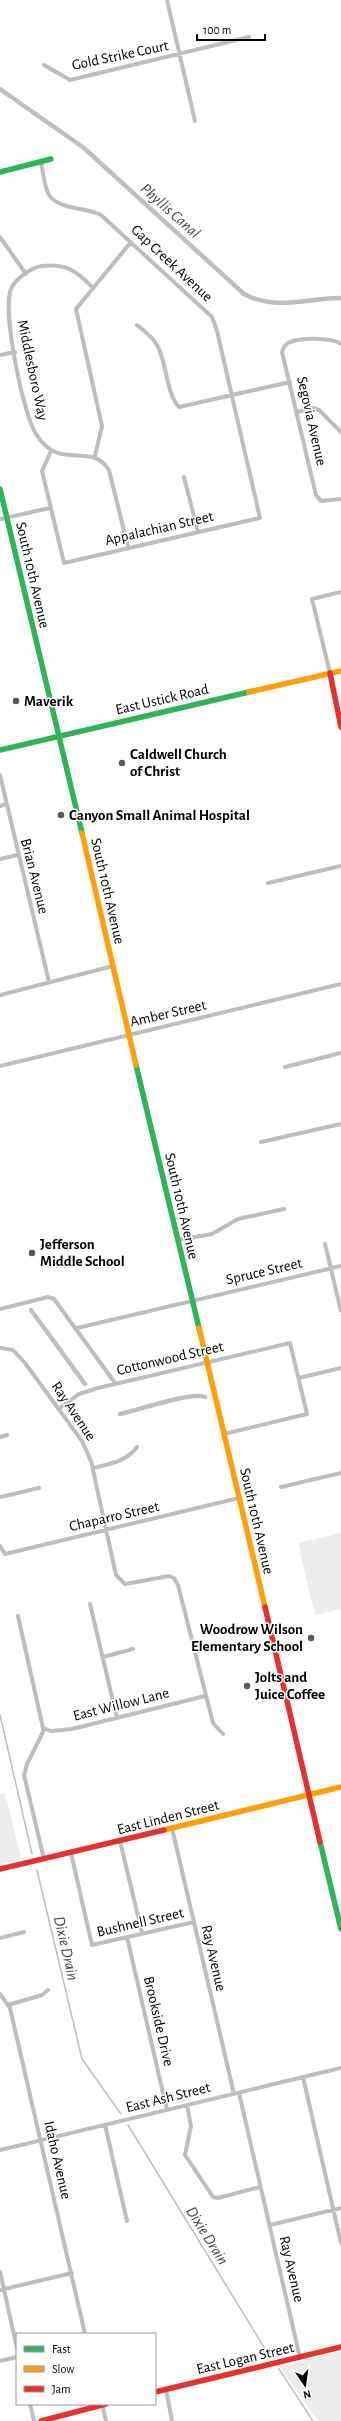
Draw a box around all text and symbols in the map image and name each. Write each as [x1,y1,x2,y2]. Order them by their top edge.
scale bar [197,16,265,42]
text: 100 m [203,24,231,36]
street label: Gold Strike Court [70,38,170,73]
water label: Phyllis Canal [138,180,203,241]
street label: Gap Creek Avenue [128,222,215,305]
street label: Middlesboro Way [15,318,51,422]
street label: Segovia Avenue [294,375,329,467]
street label: Appalachian Street [103,509,215,548]
street label: South 10th Avenue [13,520,52,630]
street label: East Ustick Road [114,681,210,717]
place label: Maverik [24,694,74,709]
marker: Maverik [11,696,21,706]
place label: Caldwell Church of Christ [130,747,227,779]
marker: Caldwell Church of Christ [117,758,127,768]
place label: Canyon Small Animal Hospital [69,808,250,823]
marker: Canyon Small Animal Hospital [56,810,66,820]
street label: South 10th Avenue [88,836,127,946]
street label: Brian Avenue [18,837,51,915]
street label: Amber Street [129,997,208,1030]
street label: South 10th Avenue [162,1151,201,1261]
place label: Jefferson Middle School [40,1237,125,1269]
marker: Jefferson Middle School [27,1248,37,1258]
street label: Spruce Street [225,1255,304,1288]
street label: Cottonwood Street [115,1339,225,1378]
street label: Ray Avenue [49,1379,99,1443]
street label: South 10th Avenue [237,1466,276,1576]
street label: Chaparro Street [68,1499,161,1534]
place label: Woodrow Wilson Elementary School [191,1622,303,1654]
marker: Woodrow Wilson Elementary School [306,1633,316,1643]
place label: Jolts and Juice Coffee [255,1670,325,1702]
marker: Jolts and Juice Coffee [242,1681,252,1691]
street label: East Willow Lane [72,1685,171,1724]
street label: East Linden Street [116,1798,221,1837]
street label: Bushnell Street [95,1905,185,1940]
water label: Dixie Drain [51,1915,81,1982]
street label: Ray Avenue [199,1924,228,1993]
street label: Brookside Drive [141,1975,176,2068]
street label: East Ash Street [124,2080,212,2115]
street label: Idaho Avenue [41,2120,74,2201]
water label: Dixie Drain [183,2204,231,2268]
street label: Ray Avenue [277,2235,306,2304]
legend [16,2333,156,2405]
street label: East Logan Street [195,2340,295,2377]
text: Fast [52,2343,71,2355]
text: Slow [52,2363,74,2375]
north arrow [285,2365,325,2405]
text: Jam [52,2383,71,2395]
text: N [302,2388,312,2400]

